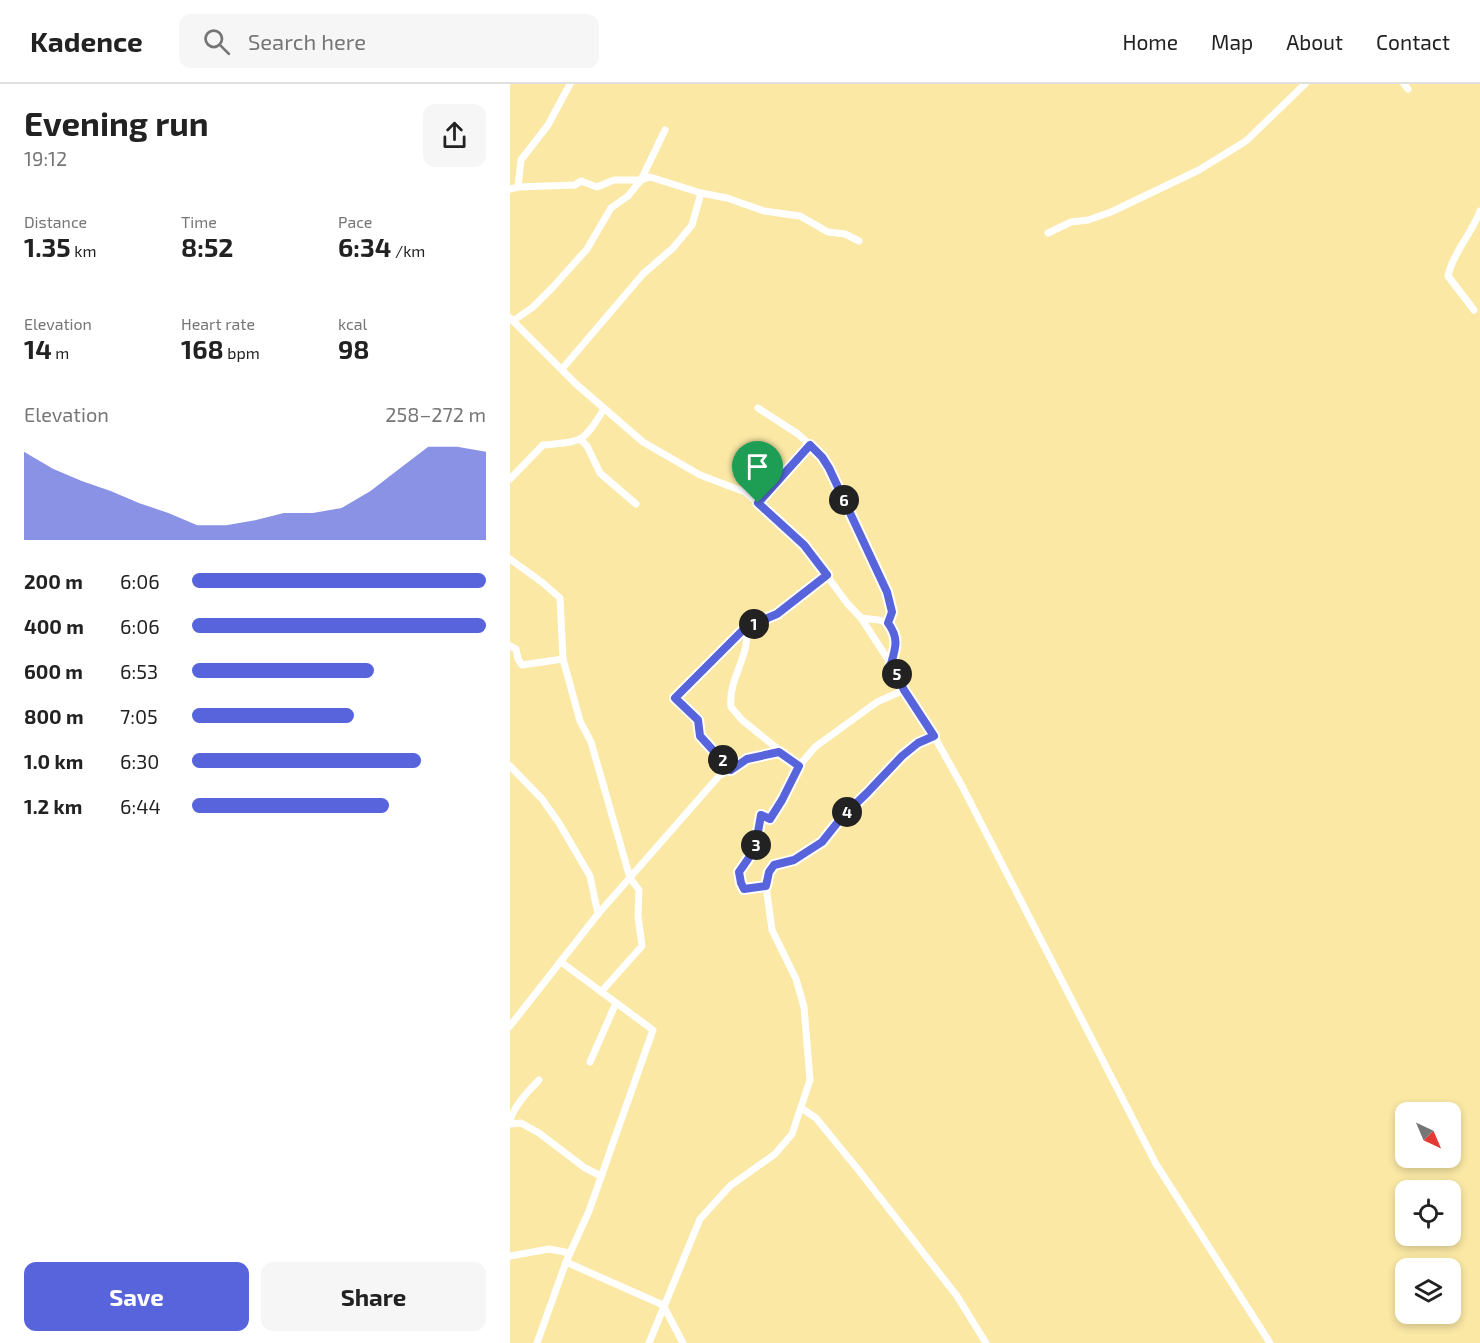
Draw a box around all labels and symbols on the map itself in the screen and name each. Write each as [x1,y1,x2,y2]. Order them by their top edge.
pin [732,441,783,503]
pin: 6 [829,485,859,515]
pin: 1 [739,609,769,639]
pin: 5 [882,659,912,689]
pin: 2 [708,745,738,775]
pin: 4 [832,797,862,827]
pin: 3 [741,830,771,860]
north arrow [1395,1102,1461,1168]

